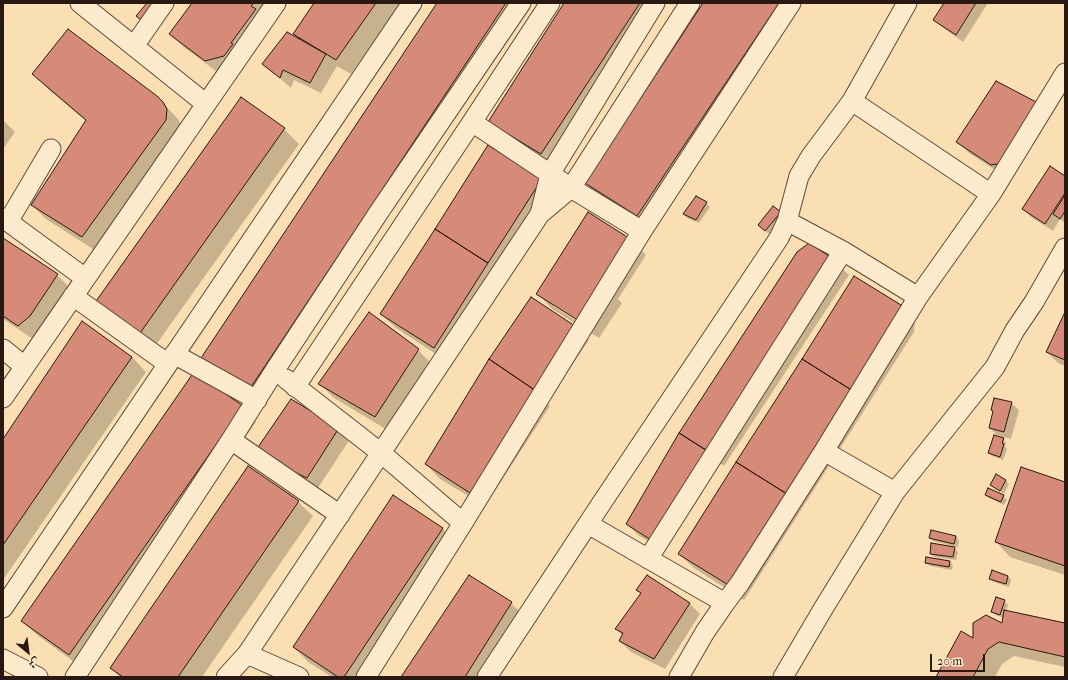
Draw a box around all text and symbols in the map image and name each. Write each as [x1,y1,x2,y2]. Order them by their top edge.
north arrow [8,632,48,672]
scale bar [932,646,987,672]
text: 20 m [937,654,962,668]
text: ش [26,655,42,671]

